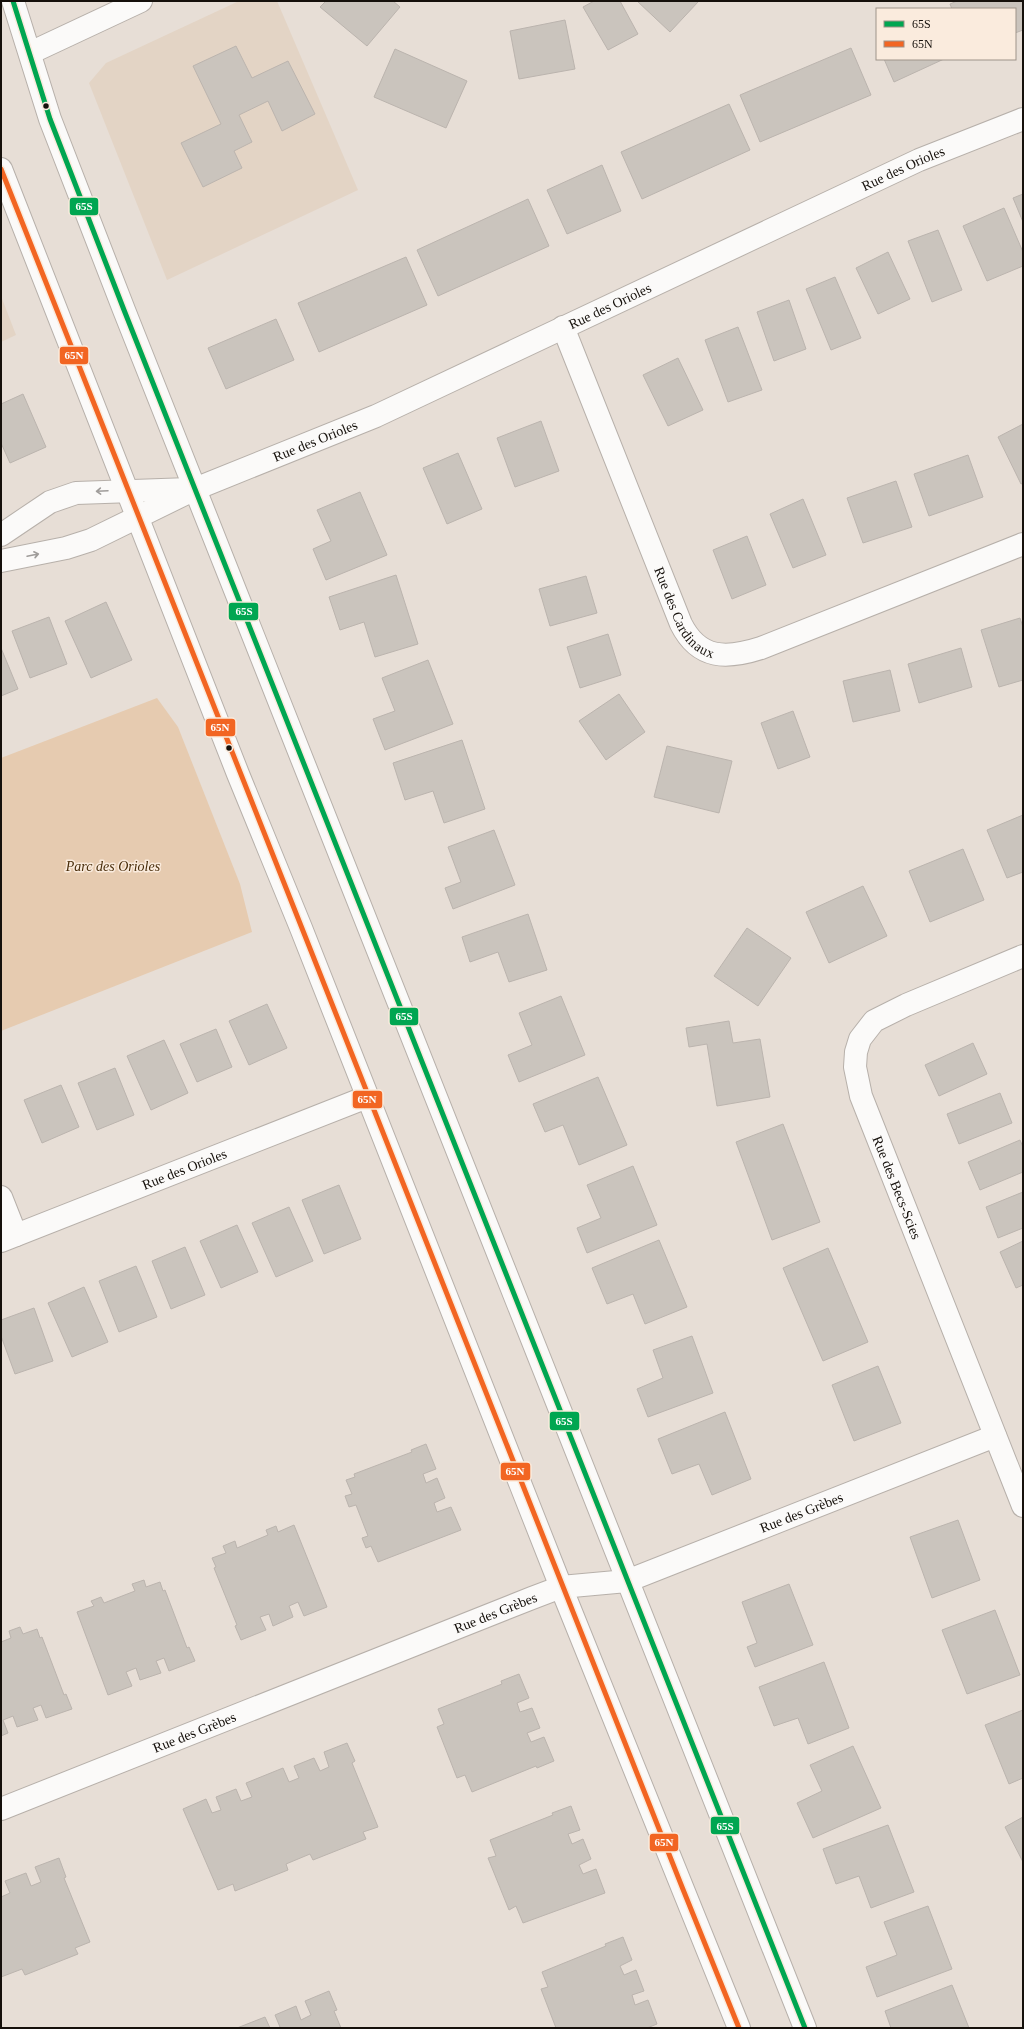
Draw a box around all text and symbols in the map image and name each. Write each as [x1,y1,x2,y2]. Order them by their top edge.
legend [876,8,1016,60]
text: 65S [912,17,931,31]
text: 65N [912,37,933,51]
unlabelled marker [41,101,51,111]
street label: Rue des Orioles [859,143,947,193]
line badge: 65S [69,197,99,216]
text: 65S [75,200,93,212]
street label: Rue des Orioles [566,280,653,332]
line badge: 65N [59,346,89,365]
text: 65N [65,349,84,361]
street label: Rue des Orioles [271,417,360,464]
one-way arrow [96,488,109,495]
one-way arrow [27,550,40,558]
street label: Rue des Cardinaux [652,565,716,661]
line badge: 65S [228,602,259,621]
text: 65S [235,605,253,617]
line badge: 65N [205,718,236,737]
text: 65N [211,721,230,733]
unlabelled marker [224,743,234,753]
park label: Parc des Orioles [65,859,161,874]
line badge: 65S [389,1007,419,1026]
text: 65S [395,1010,413,1022]
line badge: 65N [352,1090,383,1109]
text: 65N [358,1093,377,1105]
street label: Rue des Becs-Scies [870,1134,924,1241]
street label: Rue des Orioles [140,1146,229,1192]
line badge: 65S [549,1411,580,1431]
text: 65S [555,1415,573,1427]
line badge: 65N [500,1462,531,1481]
text: 65N [506,1465,525,1477]
street label: Rue des Grèbes [758,1489,845,1535]
street label: Rue des Grèbes [452,1589,539,1636]
street label: Rue des Grèbes [151,1709,238,1755]
line badge: 65S [710,1816,740,1835]
text: 65S [716,1820,734,1832]
line badge: 65N [649,1833,679,1852]
text: 65N [655,1836,674,1848]

